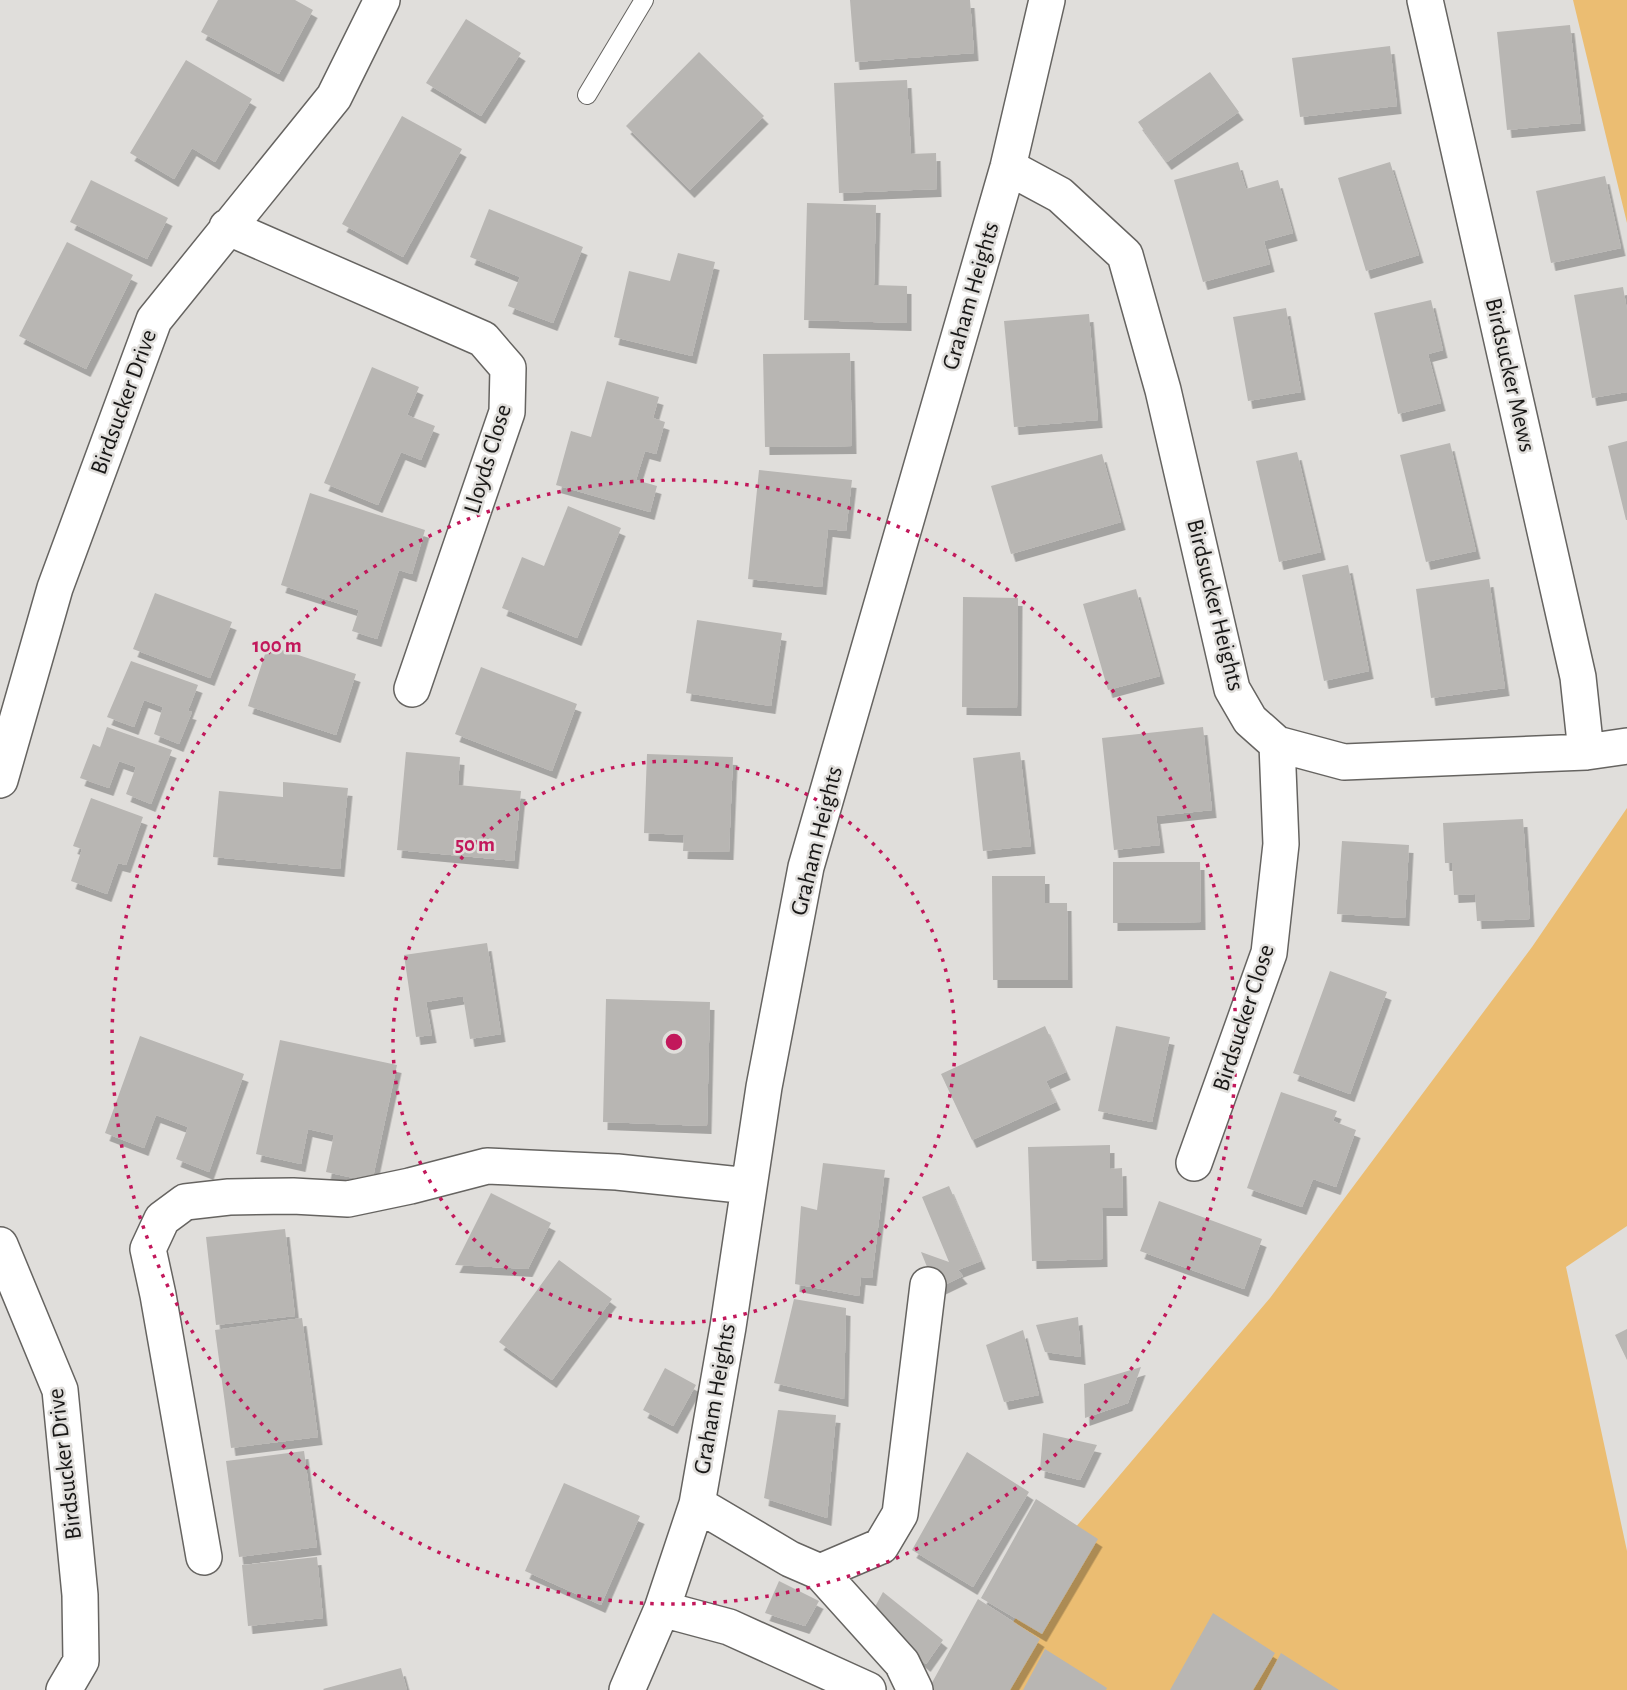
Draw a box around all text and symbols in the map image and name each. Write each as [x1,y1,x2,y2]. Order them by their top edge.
street label: Graham Heights [938,219,1004,373]
street label: Birdsucker Mews [1481,296,1539,454]
street label: Birdsucker Drive [87,326,161,478]
street label: Lloyds Close [460,402,516,516]
street label: Birdsucker Heights [1182,517,1248,693]
text: 100 m [252,635,302,656]
street label: Graham Heights [787,764,847,918]
text: 50 m [455,834,495,855]
street label: Birdsucker Close [1209,942,1279,1094]
centre of rings [662,1030,686,1054]
street label: Graham Heights [690,1322,740,1476]
street label: Birdsucker Drive [44,1387,86,1541]

